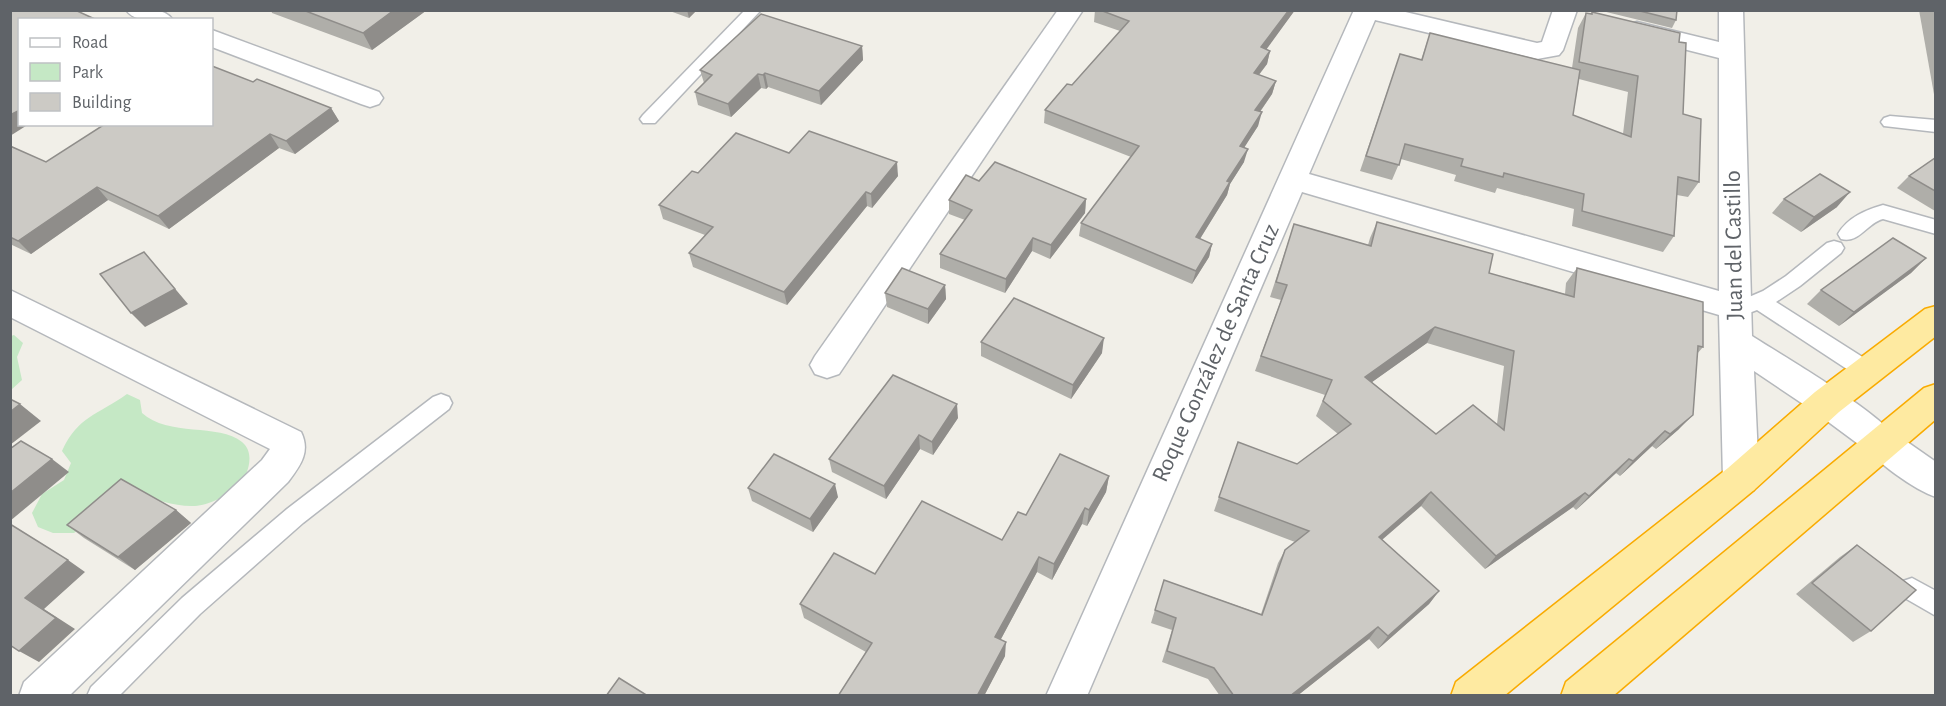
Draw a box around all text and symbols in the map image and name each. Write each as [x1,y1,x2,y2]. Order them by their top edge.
legend [18,18,213,126]
text: Road [72,34,108,52]
text: Park [72,64,104,82]
text: Building [72,94,132,112]
street label: Juan del Castillo [1721,170,1747,320]
street label: Roque González de Santa Cruz [1148,220,1284,486]

